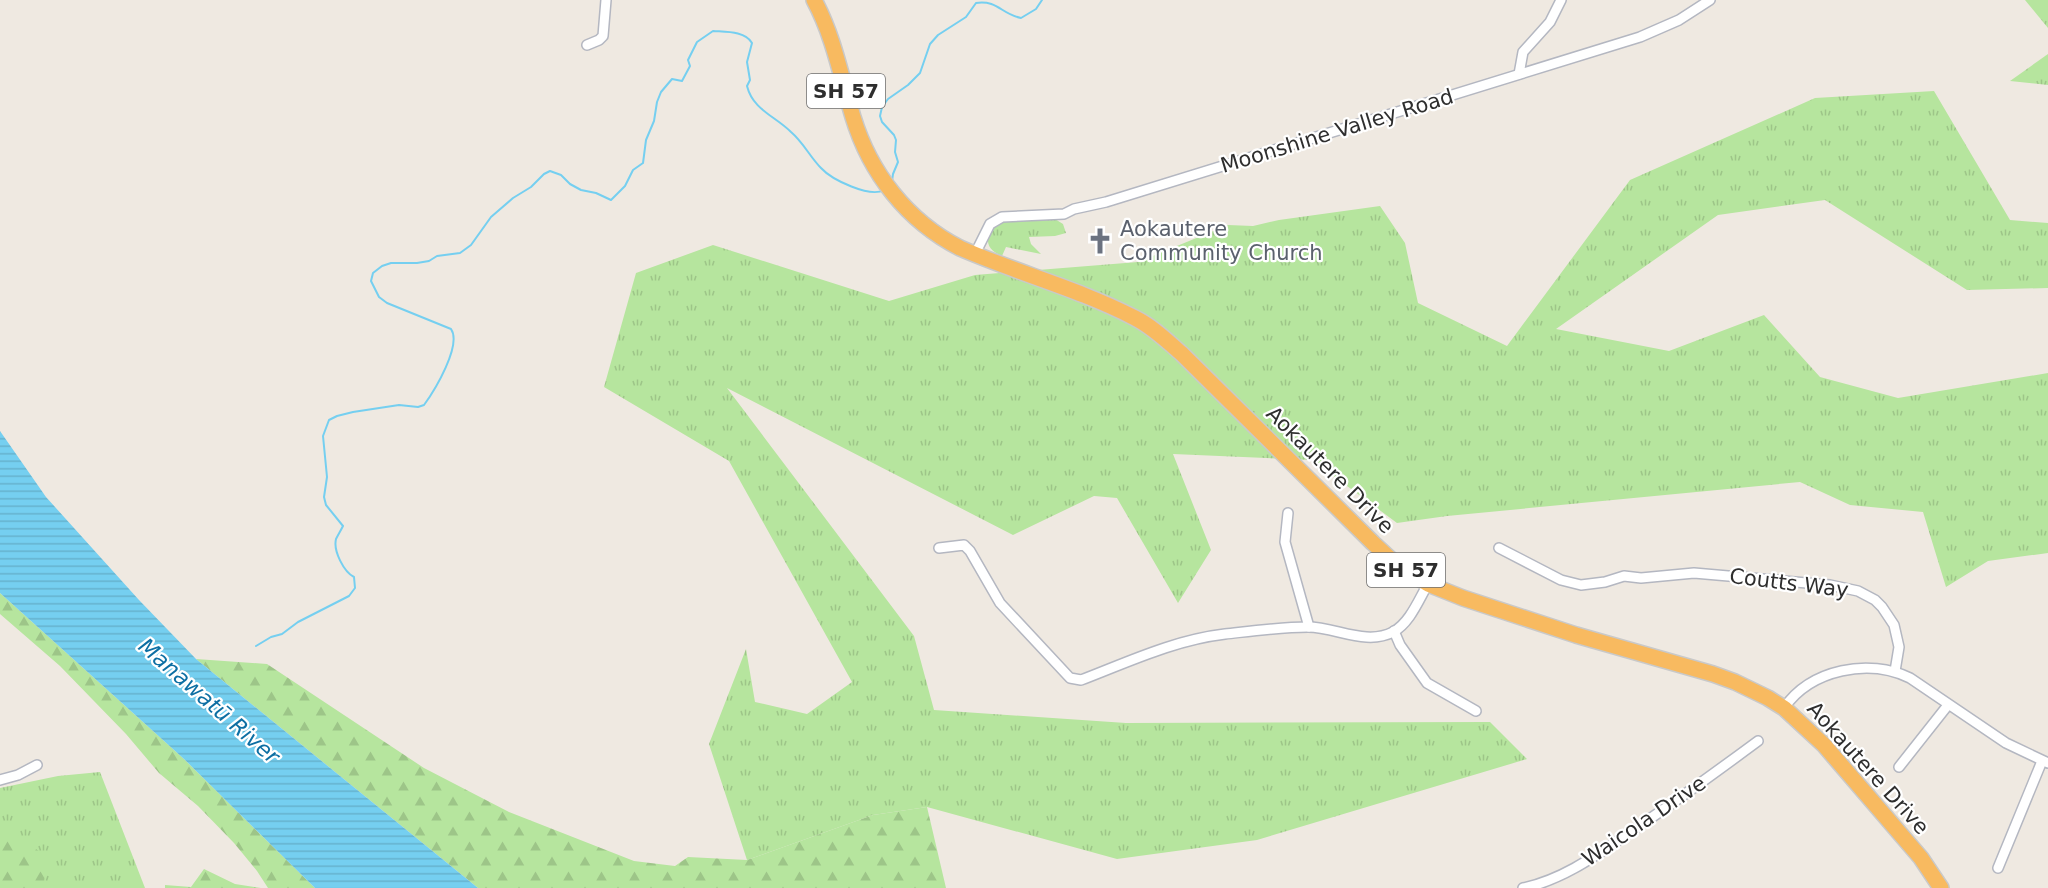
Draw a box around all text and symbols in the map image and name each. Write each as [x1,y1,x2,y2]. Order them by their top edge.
road number: SH 57 [807,74,885,108]
street label: Moonshine Valley Road [1218,84,1456,178]
place label: Aokautere Community Church [1120,217,1323,265]
church icon: Aokautere Community Church [1085,226,1115,256]
street label: Aokautere Drive [1262,402,1398,538]
road number: SH 57 [1367,553,1445,587]
street label: Coutts Way [1728,564,1850,602]
water label: Manawatū River [134,633,286,770]
street label: Aokautere Drive [1802,697,1934,839]
street label: Waicola Drive [1578,771,1710,871]

